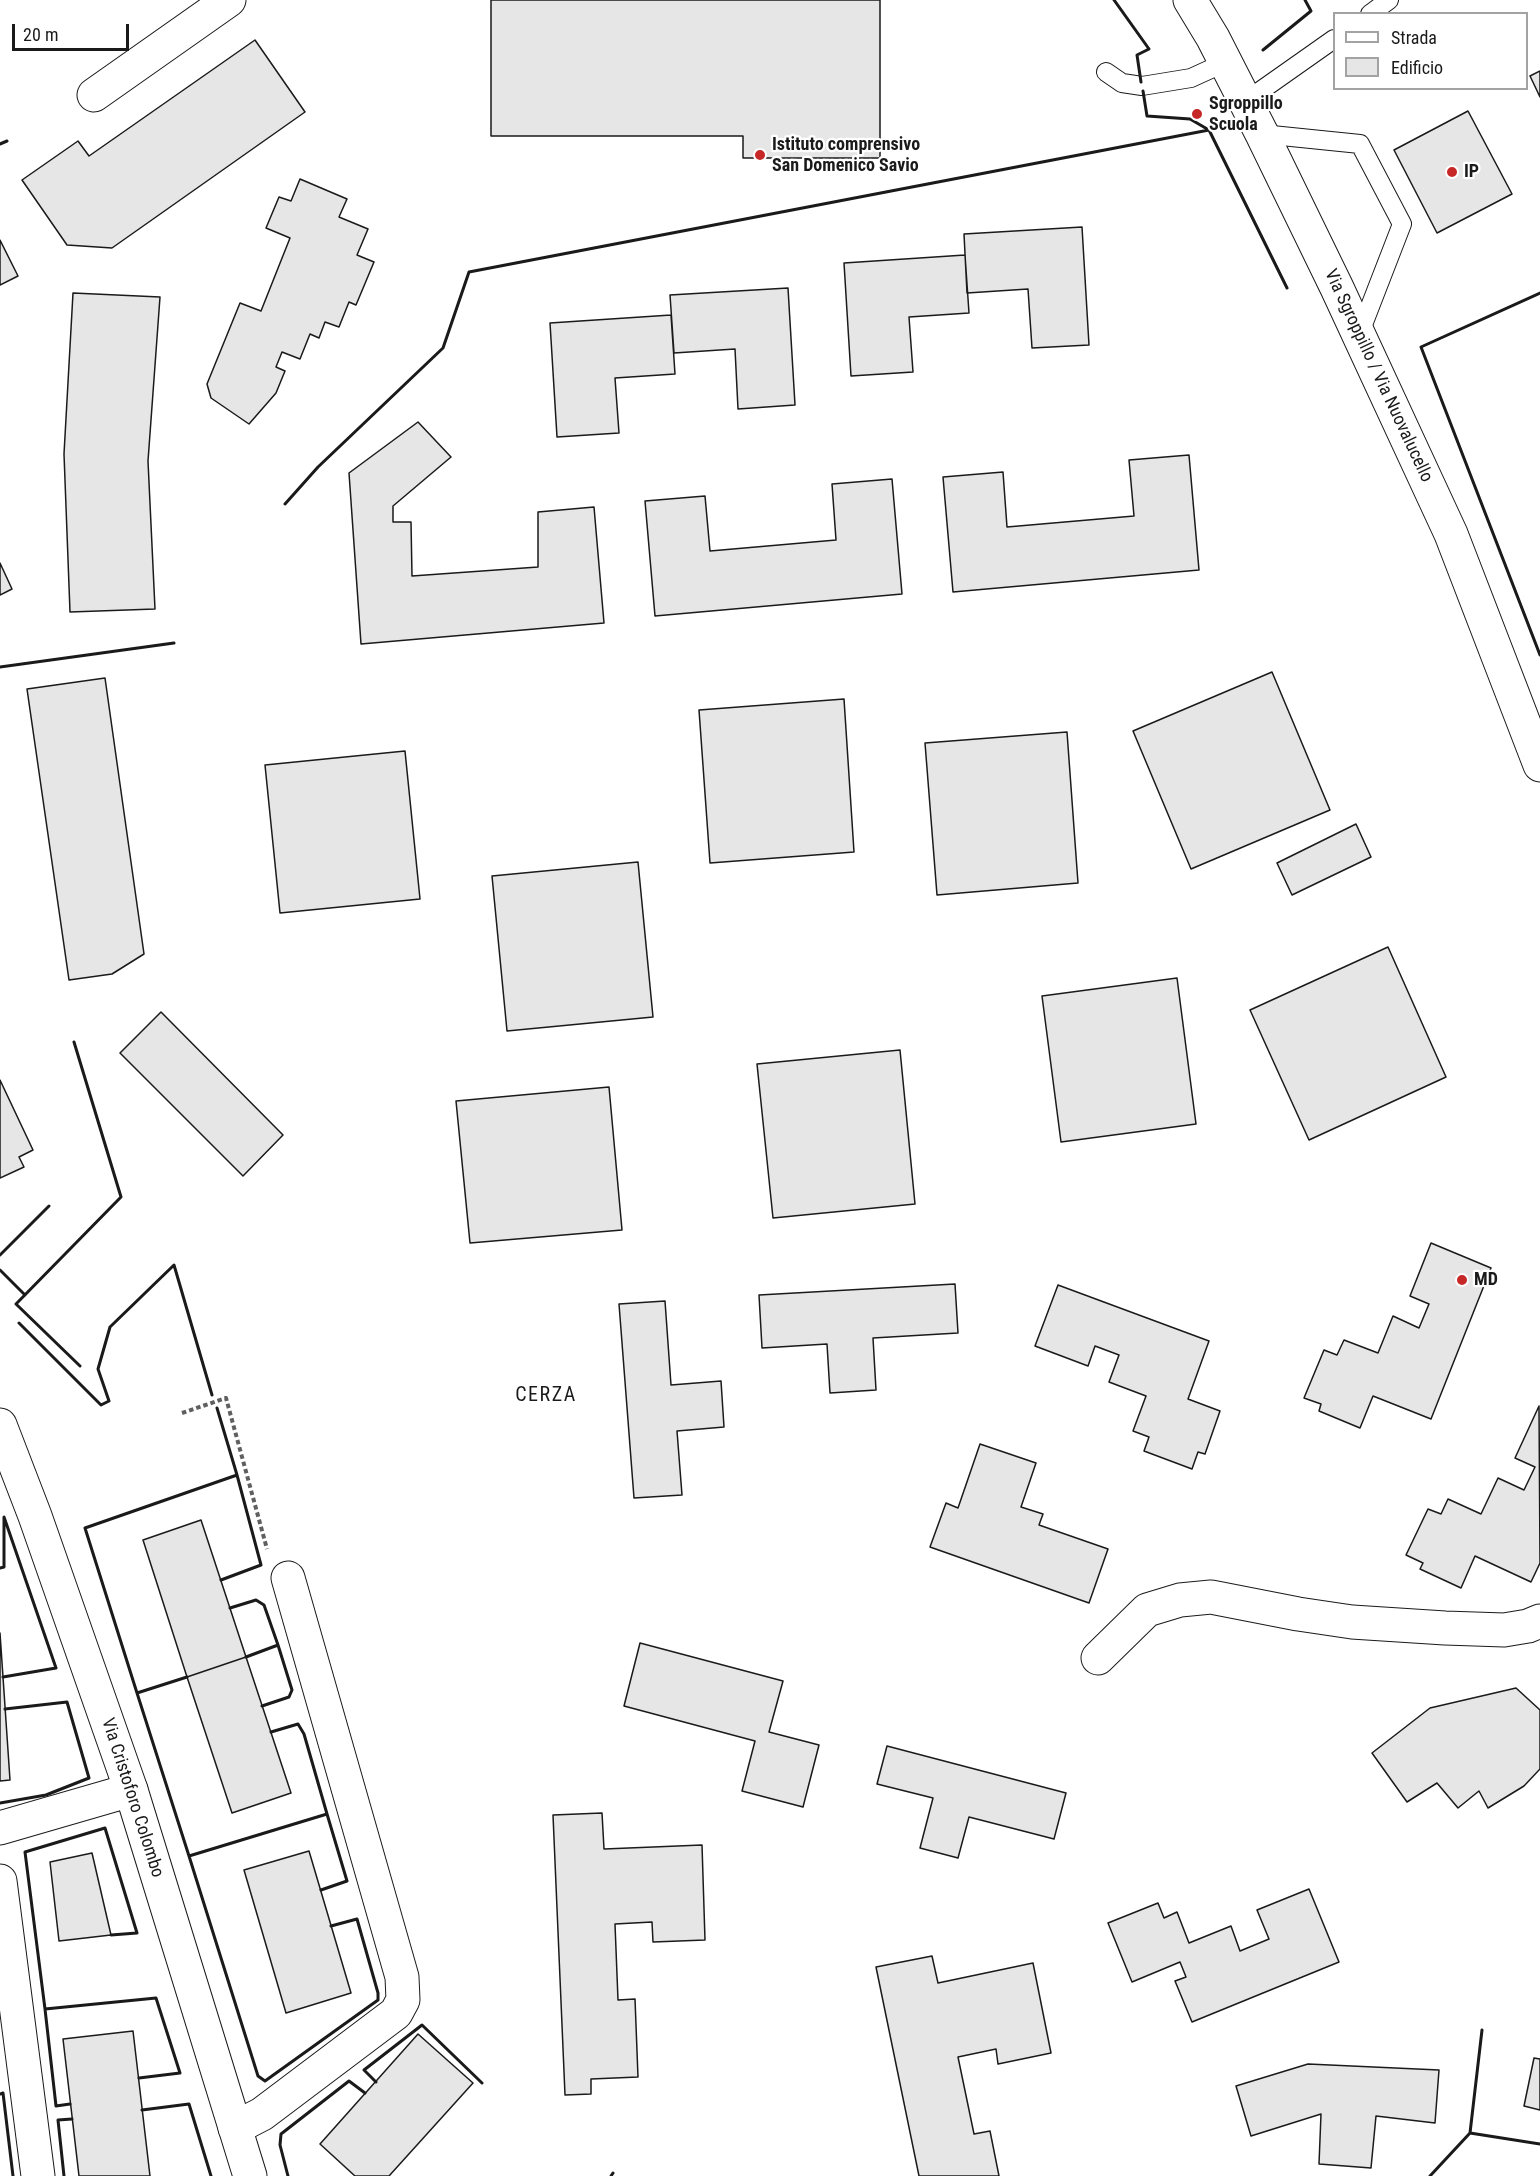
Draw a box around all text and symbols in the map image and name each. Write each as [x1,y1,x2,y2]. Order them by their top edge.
scale bar [15,12,132,50]
legend [1333,12,1528,90]
text: 20 m [23,24,58,45]
text: Strada [1391,27,1437,48]
text: Edificio [1391,57,1443,78]
place label: Sgroppillo Scuola [1209,93,1283,136]
marker: Sgroppillo Scuola [1190,107,1204,121]
place label: Istituto comprensivo San Domenico Savio [772,134,920,176]
marker: Istituto comprensivo San Domenico Savio [753,148,767,162]
place label: IP [1464,161,1479,183]
marker: IP [1445,165,1459,179]
street label: Via Sgroppillo / Via Nuovalucello [1319,266,1437,486]
place label: MD [1474,1269,1498,1291]
marker: MD [1455,1273,1469,1287]
district label: CERZA [515,1384,577,1408]
street label: Via Cristoforo Colombo [96,1716,168,1880]

